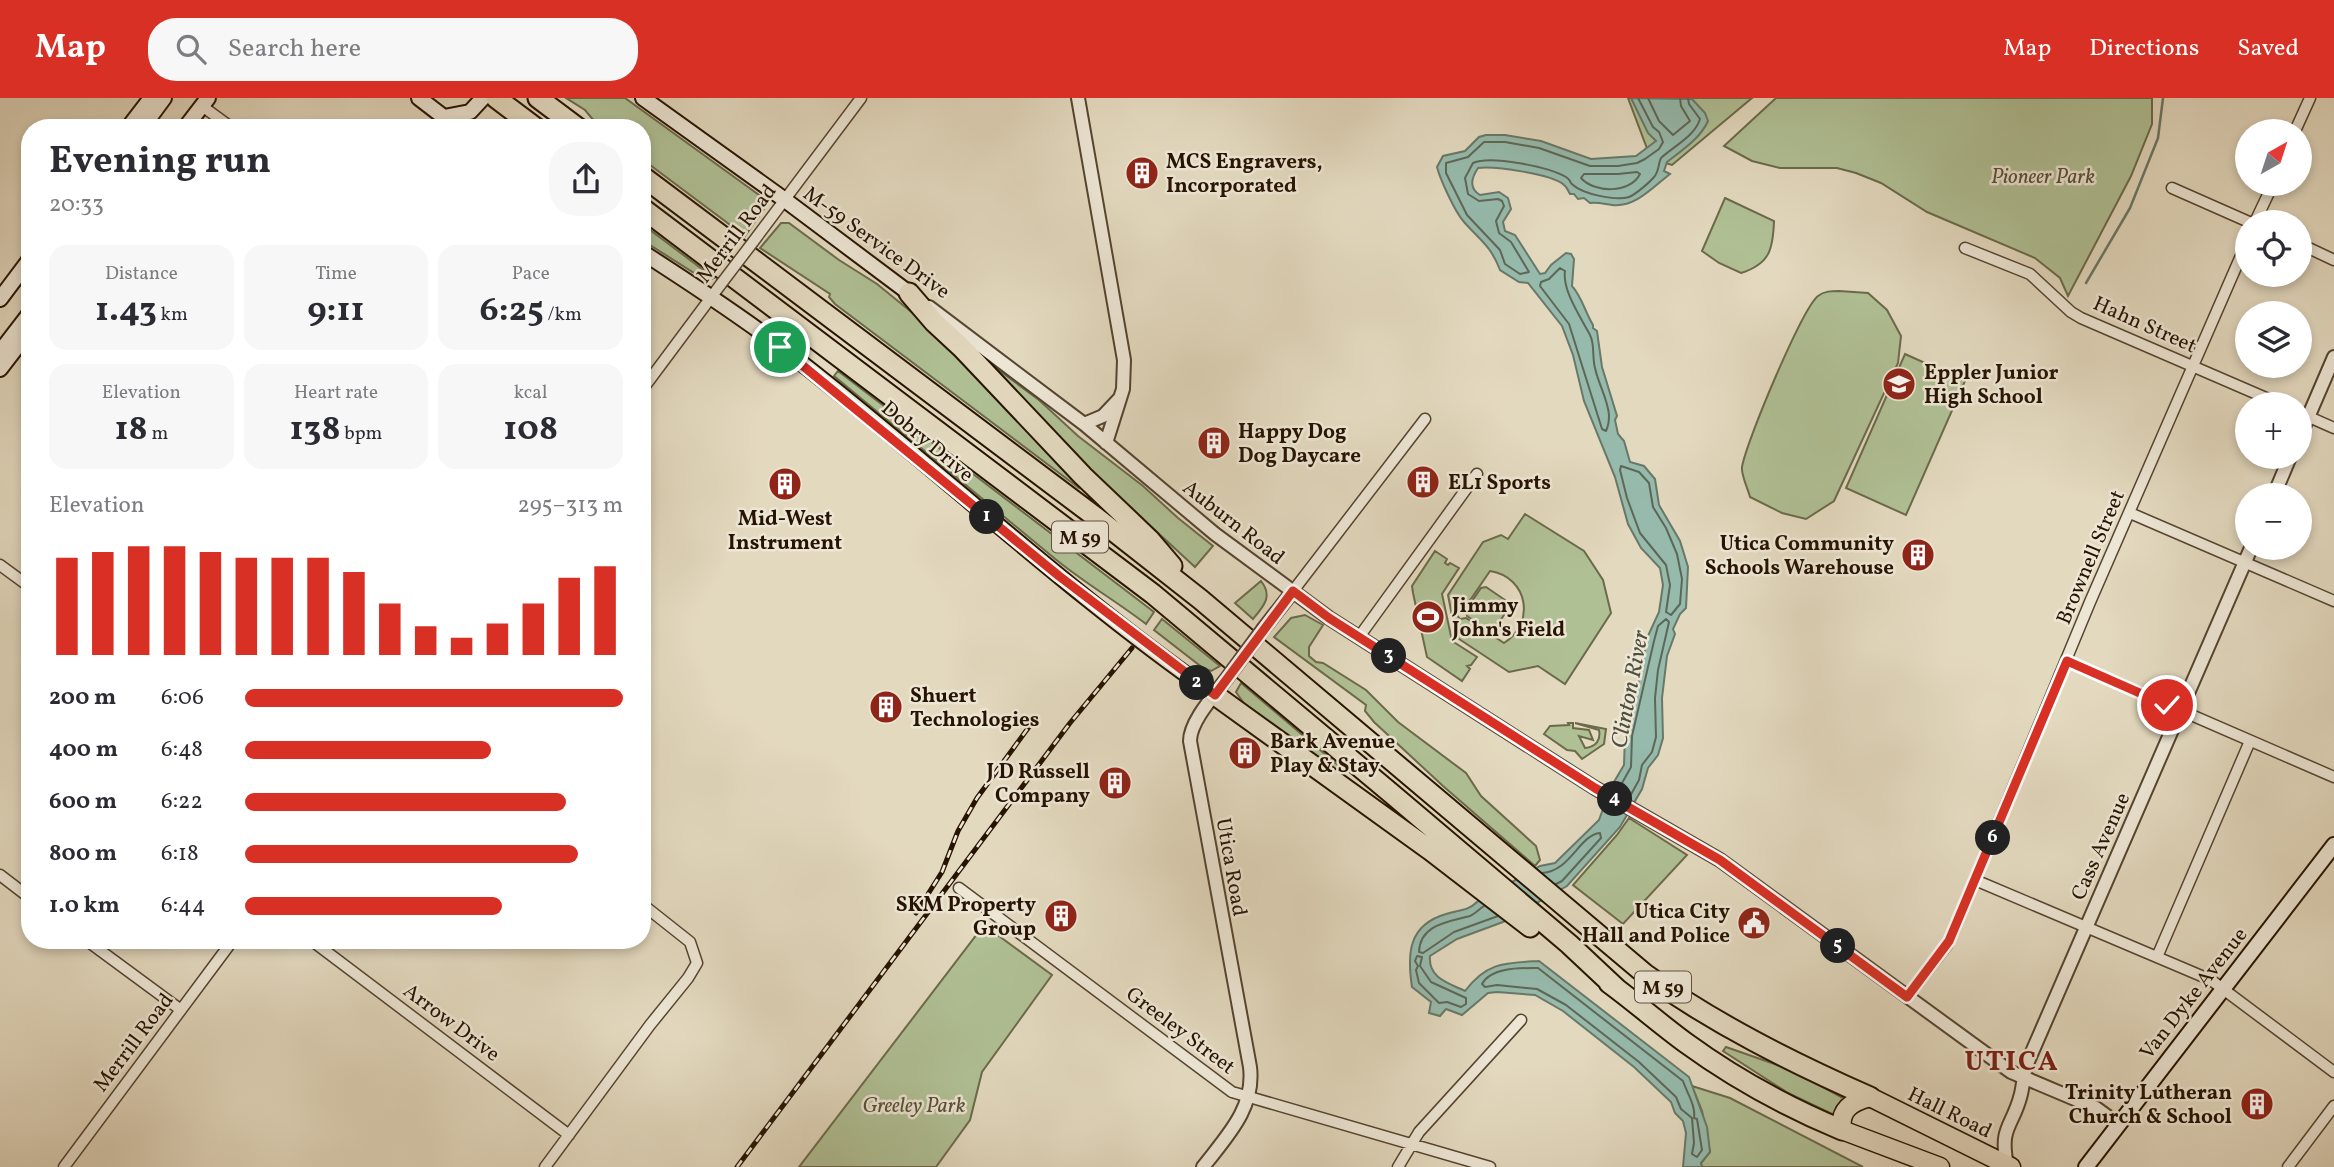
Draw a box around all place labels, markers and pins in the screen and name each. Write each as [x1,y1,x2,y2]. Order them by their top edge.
place label: MCS Engravers, Incorporated [1166,148,1323,201]
building icon: MCS Engravers, Incorporated [1123,154,1161,192]
pin [750,317,810,377]
place label: Eppler Junior High School [1924,359,2059,412]
school or university icon: Eppler Junior High School [1880,365,1918,403]
place label: Happy Dog Dog Daycare [1238,418,1361,471]
building icon: Happy Dog Dog Daycare [1195,424,1233,462]
building icon: EL1 Sports [1404,463,1442,501]
building icon: Mid-West Instrument [766,465,804,503]
place label: EL1 Sports [1448,469,1551,498]
pin: 1 [970,500,1004,534]
place label: Mid-West Instrument [728,505,842,558]
place label: Utica Community Schools Warehouse [1705,530,1894,583]
building icon: Utica Community Schools Warehouse [1899,536,1937,574]
place label: Jimmy John's Field [1451,592,1565,645]
sports icon: Jimmy John's Field [1409,598,1447,636]
pin: 3 [1372,638,1406,674]
pin: 2 [1180,666,1214,700]
pin [2137,675,2197,735]
place label: Shuert Technologies [910,682,1040,735]
building icon: Shuert Technologies [867,688,905,726]
place label: Bark Avenue Play & Stay [1270,728,1395,781]
building icon: Bark Avenue Play & Stay [1226,734,1264,772]
place label: J D Russell Company [986,758,1090,811]
building icon: J D Russell Company [1096,764,1134,802]
pin: 4 [1598,782,1632,816]
pin: 6 [1976,820,2010,856]
place label: SKM Property Group [896,891,1036,944]
building icon: SKM Property Group [1042,897,1080,935]
place label: Utica City Hall and Police [1582,898,1730,951]
public building icon: Utica City Hall and Police [1735,904,1773,942]
pin: 5 [1820,928,1856,964]
place label: Trinity Lutheran Church & School [2065,1079,2232,1132]
building icon: Trinity Lutheran Church & School [2238,1085,2276,1123]

